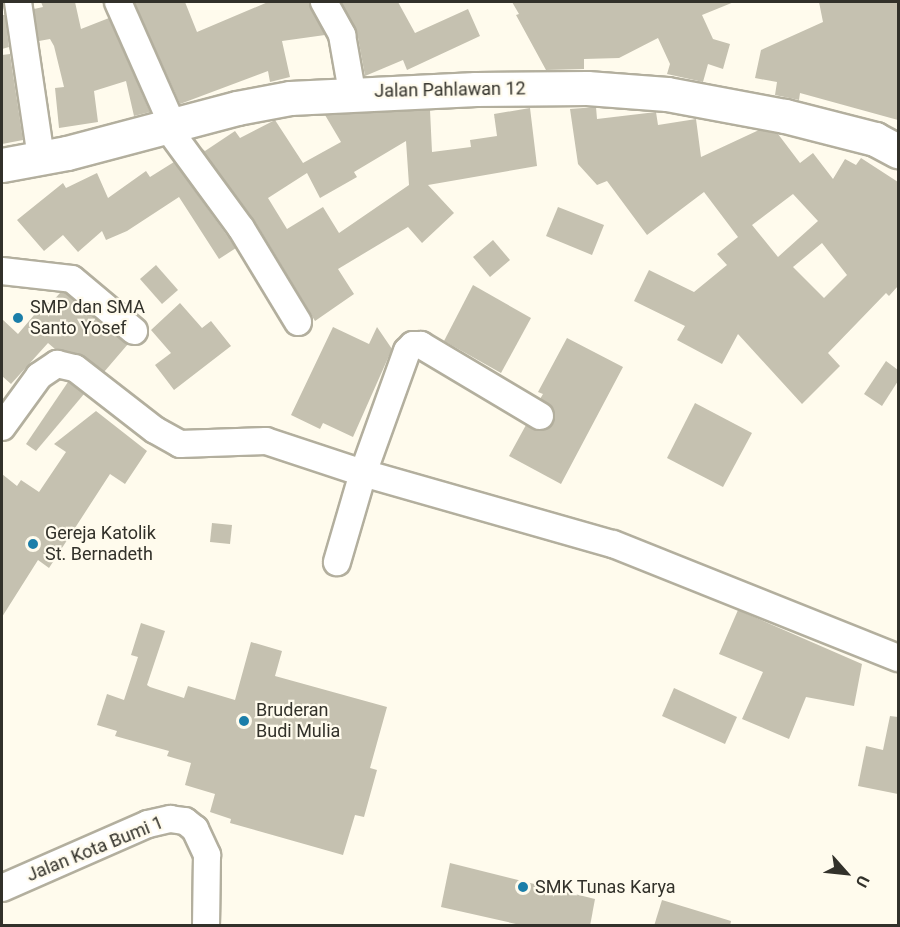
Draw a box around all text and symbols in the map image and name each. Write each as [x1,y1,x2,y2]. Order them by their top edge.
street label: Jalan Pahlawan 12 [374,78,526,102]
place label: SMP dan SMA Santo Yosef [30,297,145,340]
marker: SMP dan SMA Santo Yosef [11,311,25,325]
place label: Gereja Katolik St. Bernadeth [45,523,156,566]
marker: Gereja Katolik St. Bernadeth [26,537,40,551]
place label: Bruderan Budi Mulia [256,700,340,742]
marker: Bruderan Budi Mulia [237,714,251,728]
street label: Jalan Kota Bumi 1 [23,812,167,886]
north arrow [816,843,876,903]
text: U [852,872,873,890]
place label: SMK Tunas Karya [535,876,676,898]
marker: SMK Tunas Karya [516,880,530,894]

